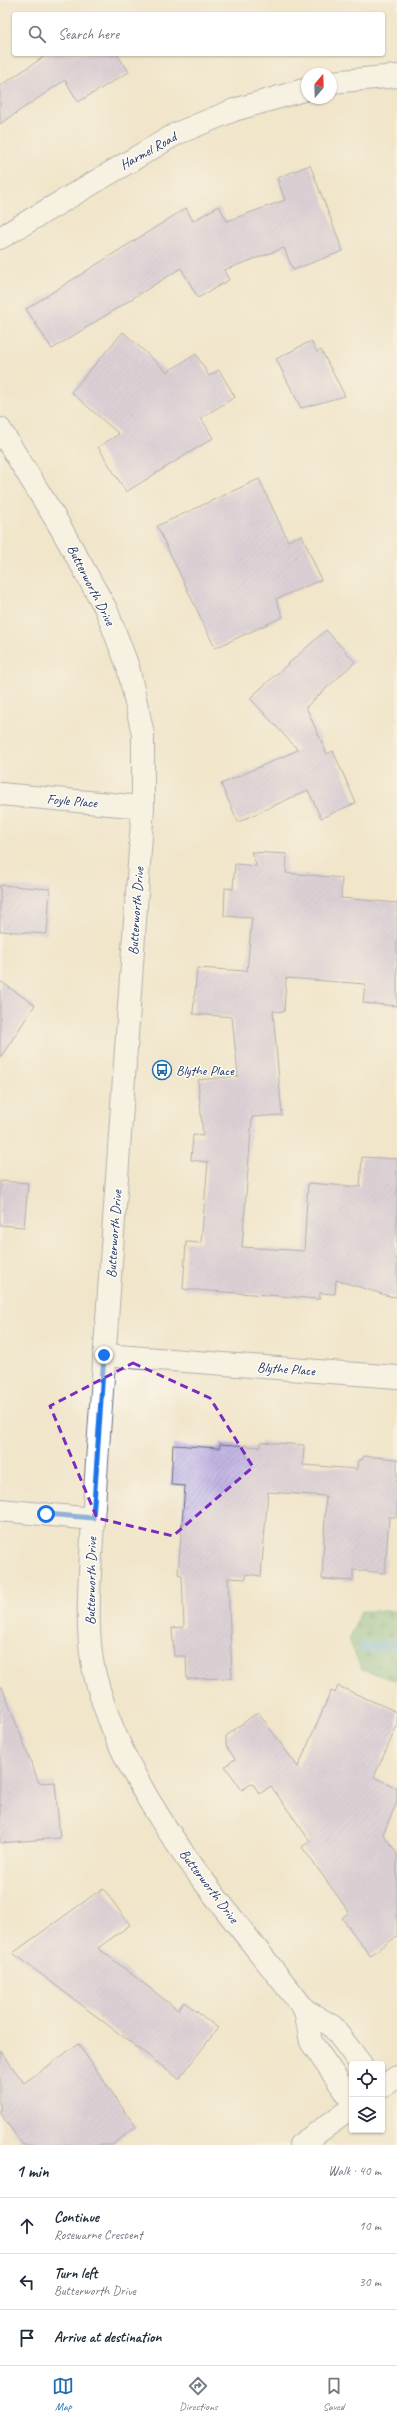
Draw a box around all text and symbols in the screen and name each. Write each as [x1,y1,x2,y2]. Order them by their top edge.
search box [12,12,385,56]
icon: search [26,23,48,45]
text: Search here [58,25,119,44]
north arrow [301,68,337,104]
street label: Harmel Road [117,127,181,173]
street label: Butterworth Drive [63,542,119,629]
street label: Foyle Place [46,790,99,812]
street label: Butterworth Drive [124,865,148,955]
bus stop icon: Blythe Place [151,1059,173,1081]
place label: Blythe Place [176,1062,235,1079]
street label: Butterworth Drive [102,1188,126,1278]
route end [95,1346,113,1364]
street label: Blythe Place [257,1359,317,1380]
route start [37,1505,55,1523]
street label: Butterworth Drive [82,1535,100,1625]
street label: Butterworth Drive [176,1846,243,1927]
map controls [349,2061,385,2133]
button: locate [349,2061,385,2097]
button: layers [349,2097,385,2133]
text: 1 min [16,2161,49,2182]
text: Walk · 40 m [328,2163,381,2179]
text: Continue [54,2208,99,2227]
icon: ahead [16,2215,38,2237]
text: 10 m [359,2218,381,2234]
text: Rosewarne Crescent [54,2227,143,2243]
text: Turn left [54,2264,97,2283]
icon: left [16,2271,38,2293]
text: 30 m [359,2274,381,2290]
text: Butterworth Drive [54,2283,136,2299]
icon: arrive [16,2327,38,2349]
text: Arrive at destination [54,2328,161,2347]
tab: Map [52,2375,74,2413]
tab: Directions [179,2375,218,2413]
tab: Saved [323,2375,345,2413]

